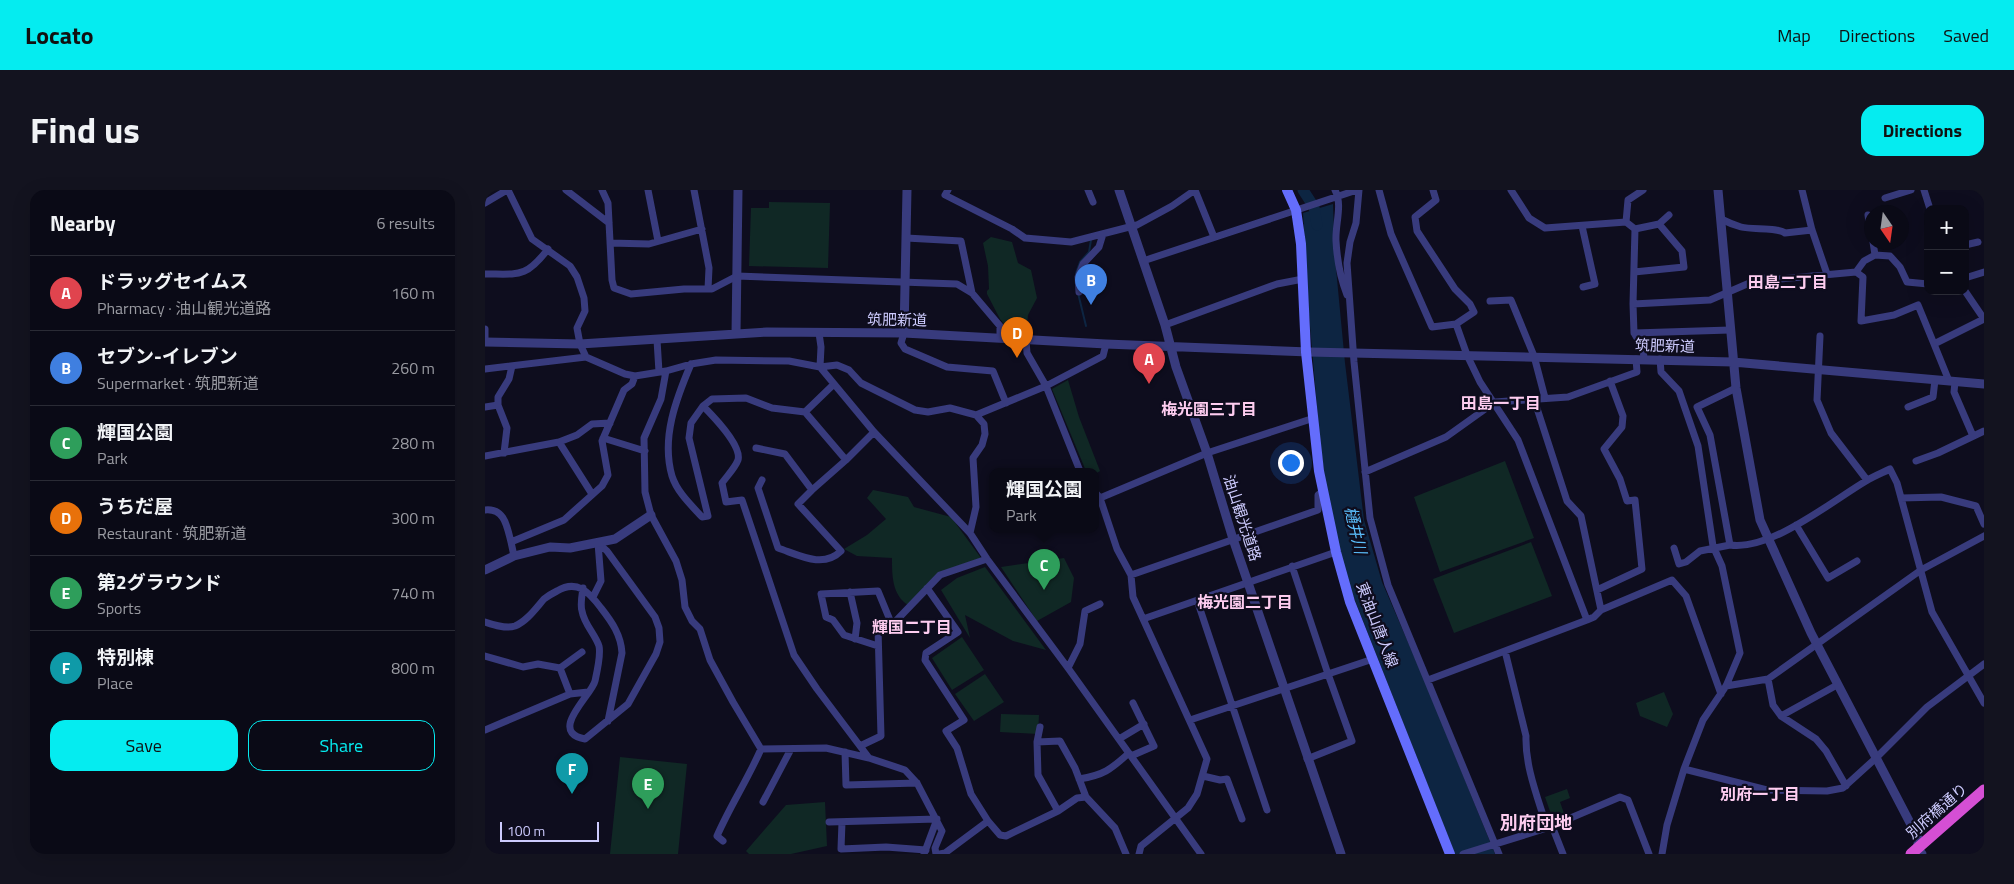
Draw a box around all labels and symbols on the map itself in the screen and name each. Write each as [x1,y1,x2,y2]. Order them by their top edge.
north arrow [1864,205,1909,250]
pin: B [1075,264,1107,305]
district label: 田島二丁目 [1748,270,1828,294]
street label: 筑肥新道 [867,307,927,332]
pin: D [1001,317,1033,358]
street label: 筑肥新道 [1635,333,1695,358]
pin: A [1133,343,1165,384]
district label: 田島一丁目 [1461,391,1541,415]
district label: 梅光園三丁目 [1161,397,1257,421]
your location [1278,450,1304,476]
street label: 油山観光道路 [1218,471,1267,564]
water label: 樋井川 [1339,504,1374,558]
pin: C [1028,549,1060,590]
street label: 東油山唐人線 [1351,579,1404,671]
district label: 梅光園二丁目 [1197,590,1293,614]
district label: 輝国二丁目 [872,615,952,639]
pin: F [556,753,588,794]
pin: E [632,768,664,809]
street label: 別府橋通り [1901,777,1973,844]
district label: 別府一丁目 [1720,782,1800,806]
district label: 別府団地 [1500,809,1572,836]
scale bar [500,819,599,842]

